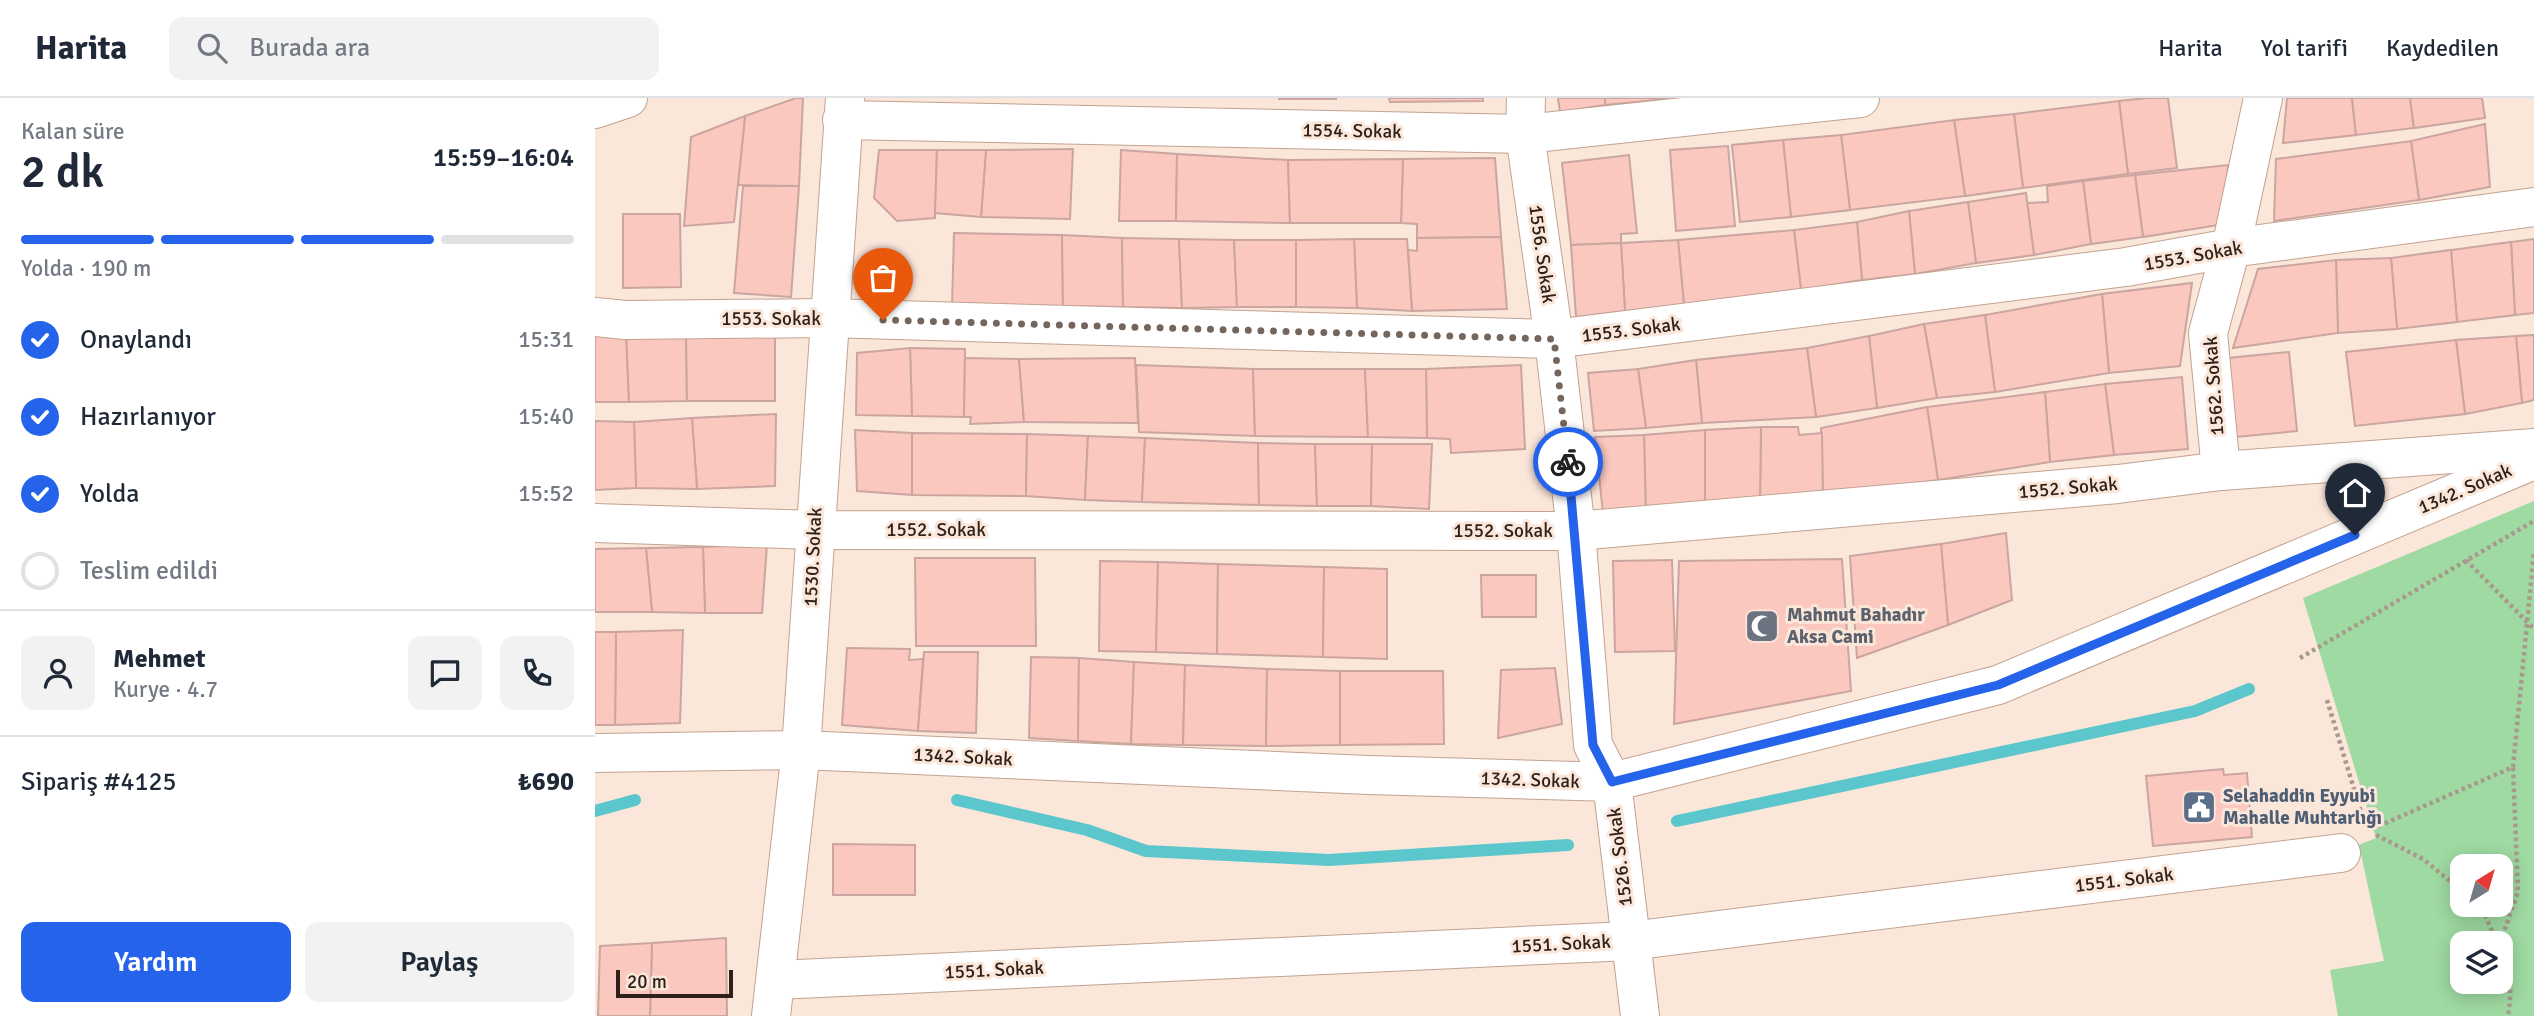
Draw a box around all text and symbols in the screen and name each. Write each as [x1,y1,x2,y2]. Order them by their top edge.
search box [169,17,659,80]
text: Harita [35,28,127,69]
icon: search [193,29,231,67]
text: Burada ara [249,32,370,64]
text: Harita [2158,33,2223,63]
text: Yol tarifi [2261,33,2348,63]
text: Kaydedilen [2386,33,2499,63]
text: Kalan süre [21,117,125,146]
street label: 1554. Sokak [1302,118,1402,144]
text: 15:59–16:04 [433,142,574,174]
text: 2 dk [21,144,104,200]
street label: 1556. Sokak [1523,203,1561,305]
street label: 1553. Sokak [2142,235,2244,276]
pin [853,248,913,320]
text: Yolda · 190 m [21,254,151,283]
icon: bag [864,259,902,297]
street label: 1553. Sokak [721,307,821,331]
street label: 1553. Sokak [1580,312,1682,348]
icon: check [21,321,59,359]
text: Onaylandı [80,324,192,356]
text: 15:31 [518,325,574,354]
street label: 1562. Sokak [2199,335,2229,436]
icon: check [21,398,59,436]
text: Hazırlanıyor [80,401,216,433]
text: 15:40 [518,402,574,431]
courier [1533,427,1603,497]
icon: bike [1549,443,1587,481]
street label: 1342. Sokak [2415,458,2516,519]
pin [2325,463,2385,535]
street label: 1552. Sokak [2017,472,2119,504]
icon: home [2336,474,2374,512]
icon: check [21,475,59,513]
text: Yolda [80,478,140,510]
text: 15:52 [518,479,574,508]
street label: 1530. Sokak [798,506,828,607]
street label: 1552. Sokak [886,518,986,542]
street label: 1552. Sokak [1453,519,1553,543]
text: Teslim edildi [80,555,218,587]
place label: Mahmut Bahadır Aksa Cami [1787,603,1925,649]
mosque icon: Mahmut Bahadır Aksa Cami [1743,607,1781,645]
button: person [21,636,95,710]
button: chat [408,636,482,710]
button: phone [500,636,574,710]
text: Mehmet [113,643,205,675]
text: Kurye · 4.7 [113,675,218,704]
street label: 1342. Sokak [913,742,1014,772]
text: Sipariş #4125 [21,766,177,798]
text: ₺690 [518,766,574,798]
street label: 1342. Sokak [1480,766,1581,794]
place label: Selahaddin Eyyubi Mahalle Muhtarlığı [2223,784,2382,830]
public building icon: Selahaddin Eyyubi Mahalle Muhtarlığı [2180,788,2218,826]
street label: 1526. Sokak [1602,806,1638,908]
north arrow [2450,854,2513,917]
map controls [2450,854,2513,994]
street label: 1551. Sokak [2073,862,2175,898]
button: Yardım [21,922,291,1002]
button: Paylaş [305,922,574,1002]
street label: 1551. Sokak [1511,929,1612,959]
button: layers [2450,931,2513,994]
street label: 1551. Sokak [944,955,1045,985]
scale bar [616,967,733,999]
text: 20 m [627,970,667,994]

